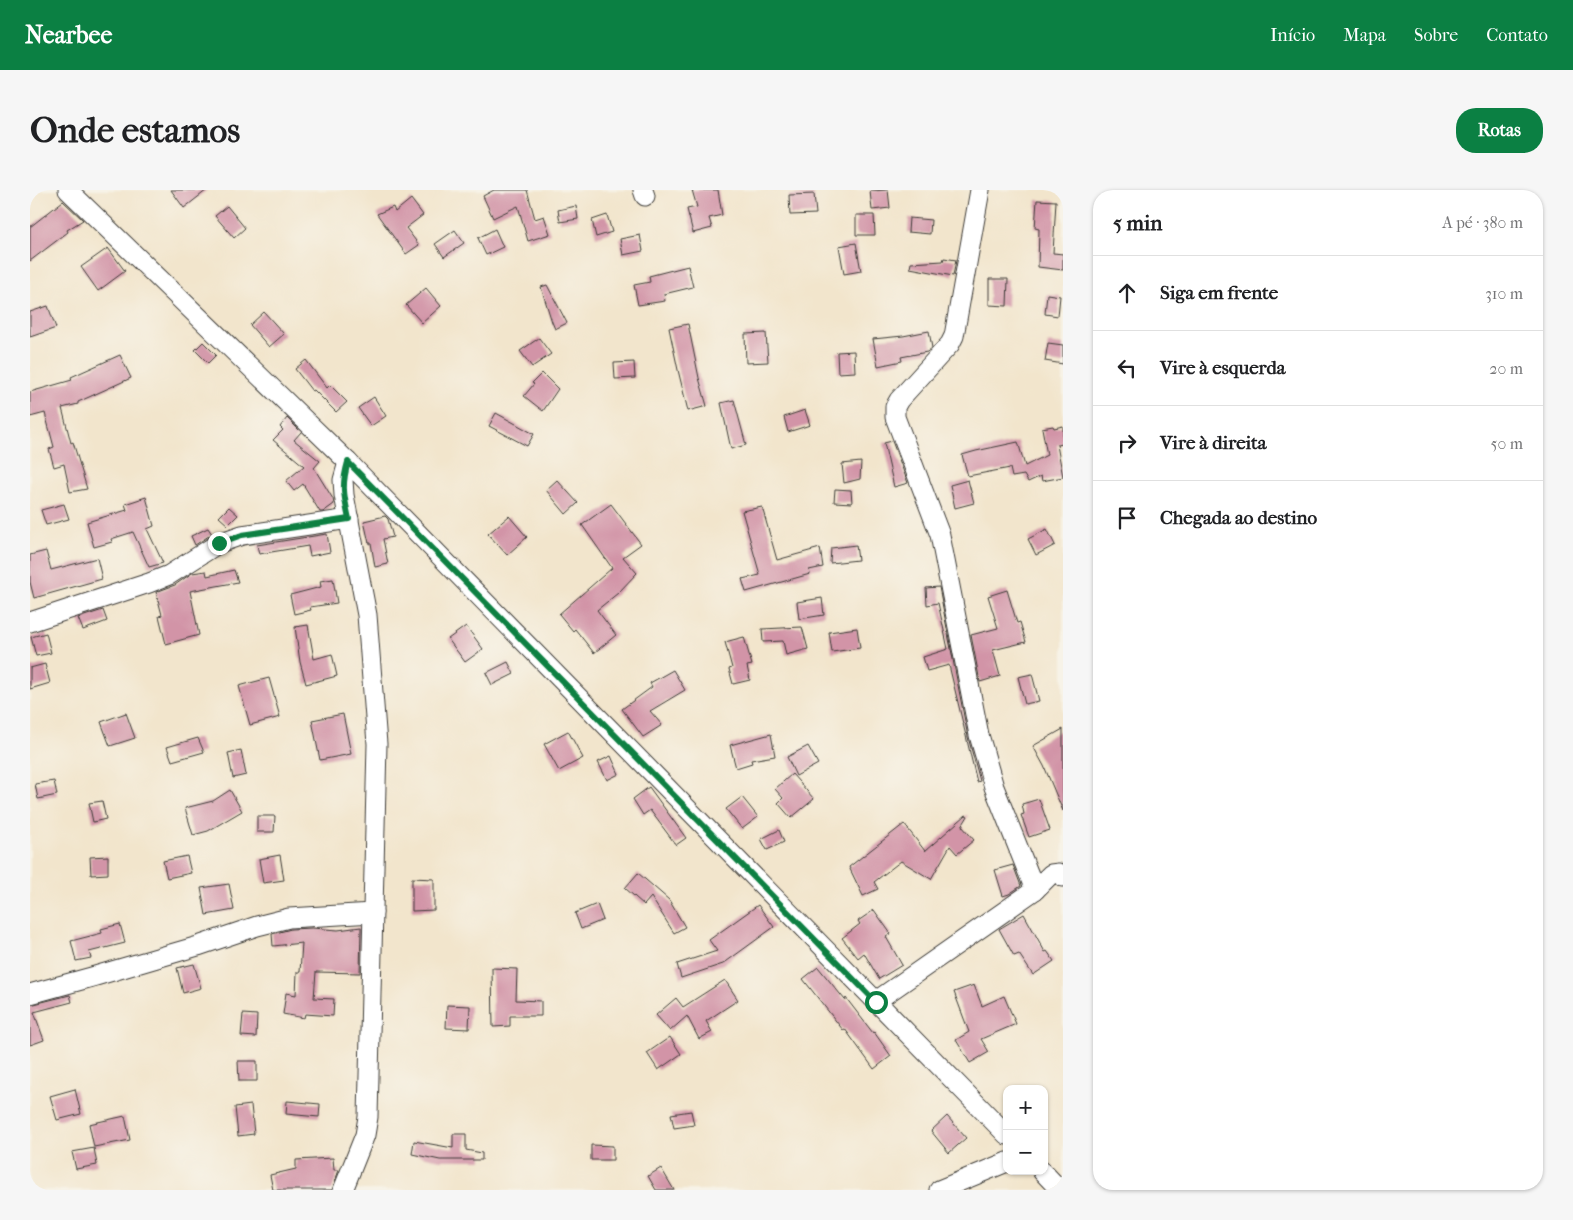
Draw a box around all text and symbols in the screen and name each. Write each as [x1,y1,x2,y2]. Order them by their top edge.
text: Nearbee [25,21,112,49]
text: Início [1270,25,1315,46]
text: Mapa [1343,25,1386,46]
text: Sobre [1414,25,1458,46]
text: Contato [1486,25,1548,46]
button: Rotas [1456,108,1543,153]
text: Onde estamos [30,110,240,151]
text: 5 min [1113,211,1162,235]
text: A pé · 380 m [1442,213,1523,232]
icon: ahead [1113,279,1141,307]
text: Siga em frente [1160,282,1278,304]
text: 310 m [1485,284,1523,303]
icon: left [1113,354,1141,382]
text: Vire à esquerda [1160,357,1286,379]
text: 20 m [1489,359,1523,378]
icon: right [1113,429,1141,457]
text: Vire à direita [1160,432,1267,454]
text: 50 m [1491,434,1523,453]
icon: arrive [1113,504,1141,532]
text: Chegada ao destino [1160,507,1317,529]
route end [208,532,231,555]
route start [865,991,888,1014]
map controls [1003,1085,1048,1175]
button: + [1003,1085,1048,1130]
button: − [1003,1130,1048,1175]

